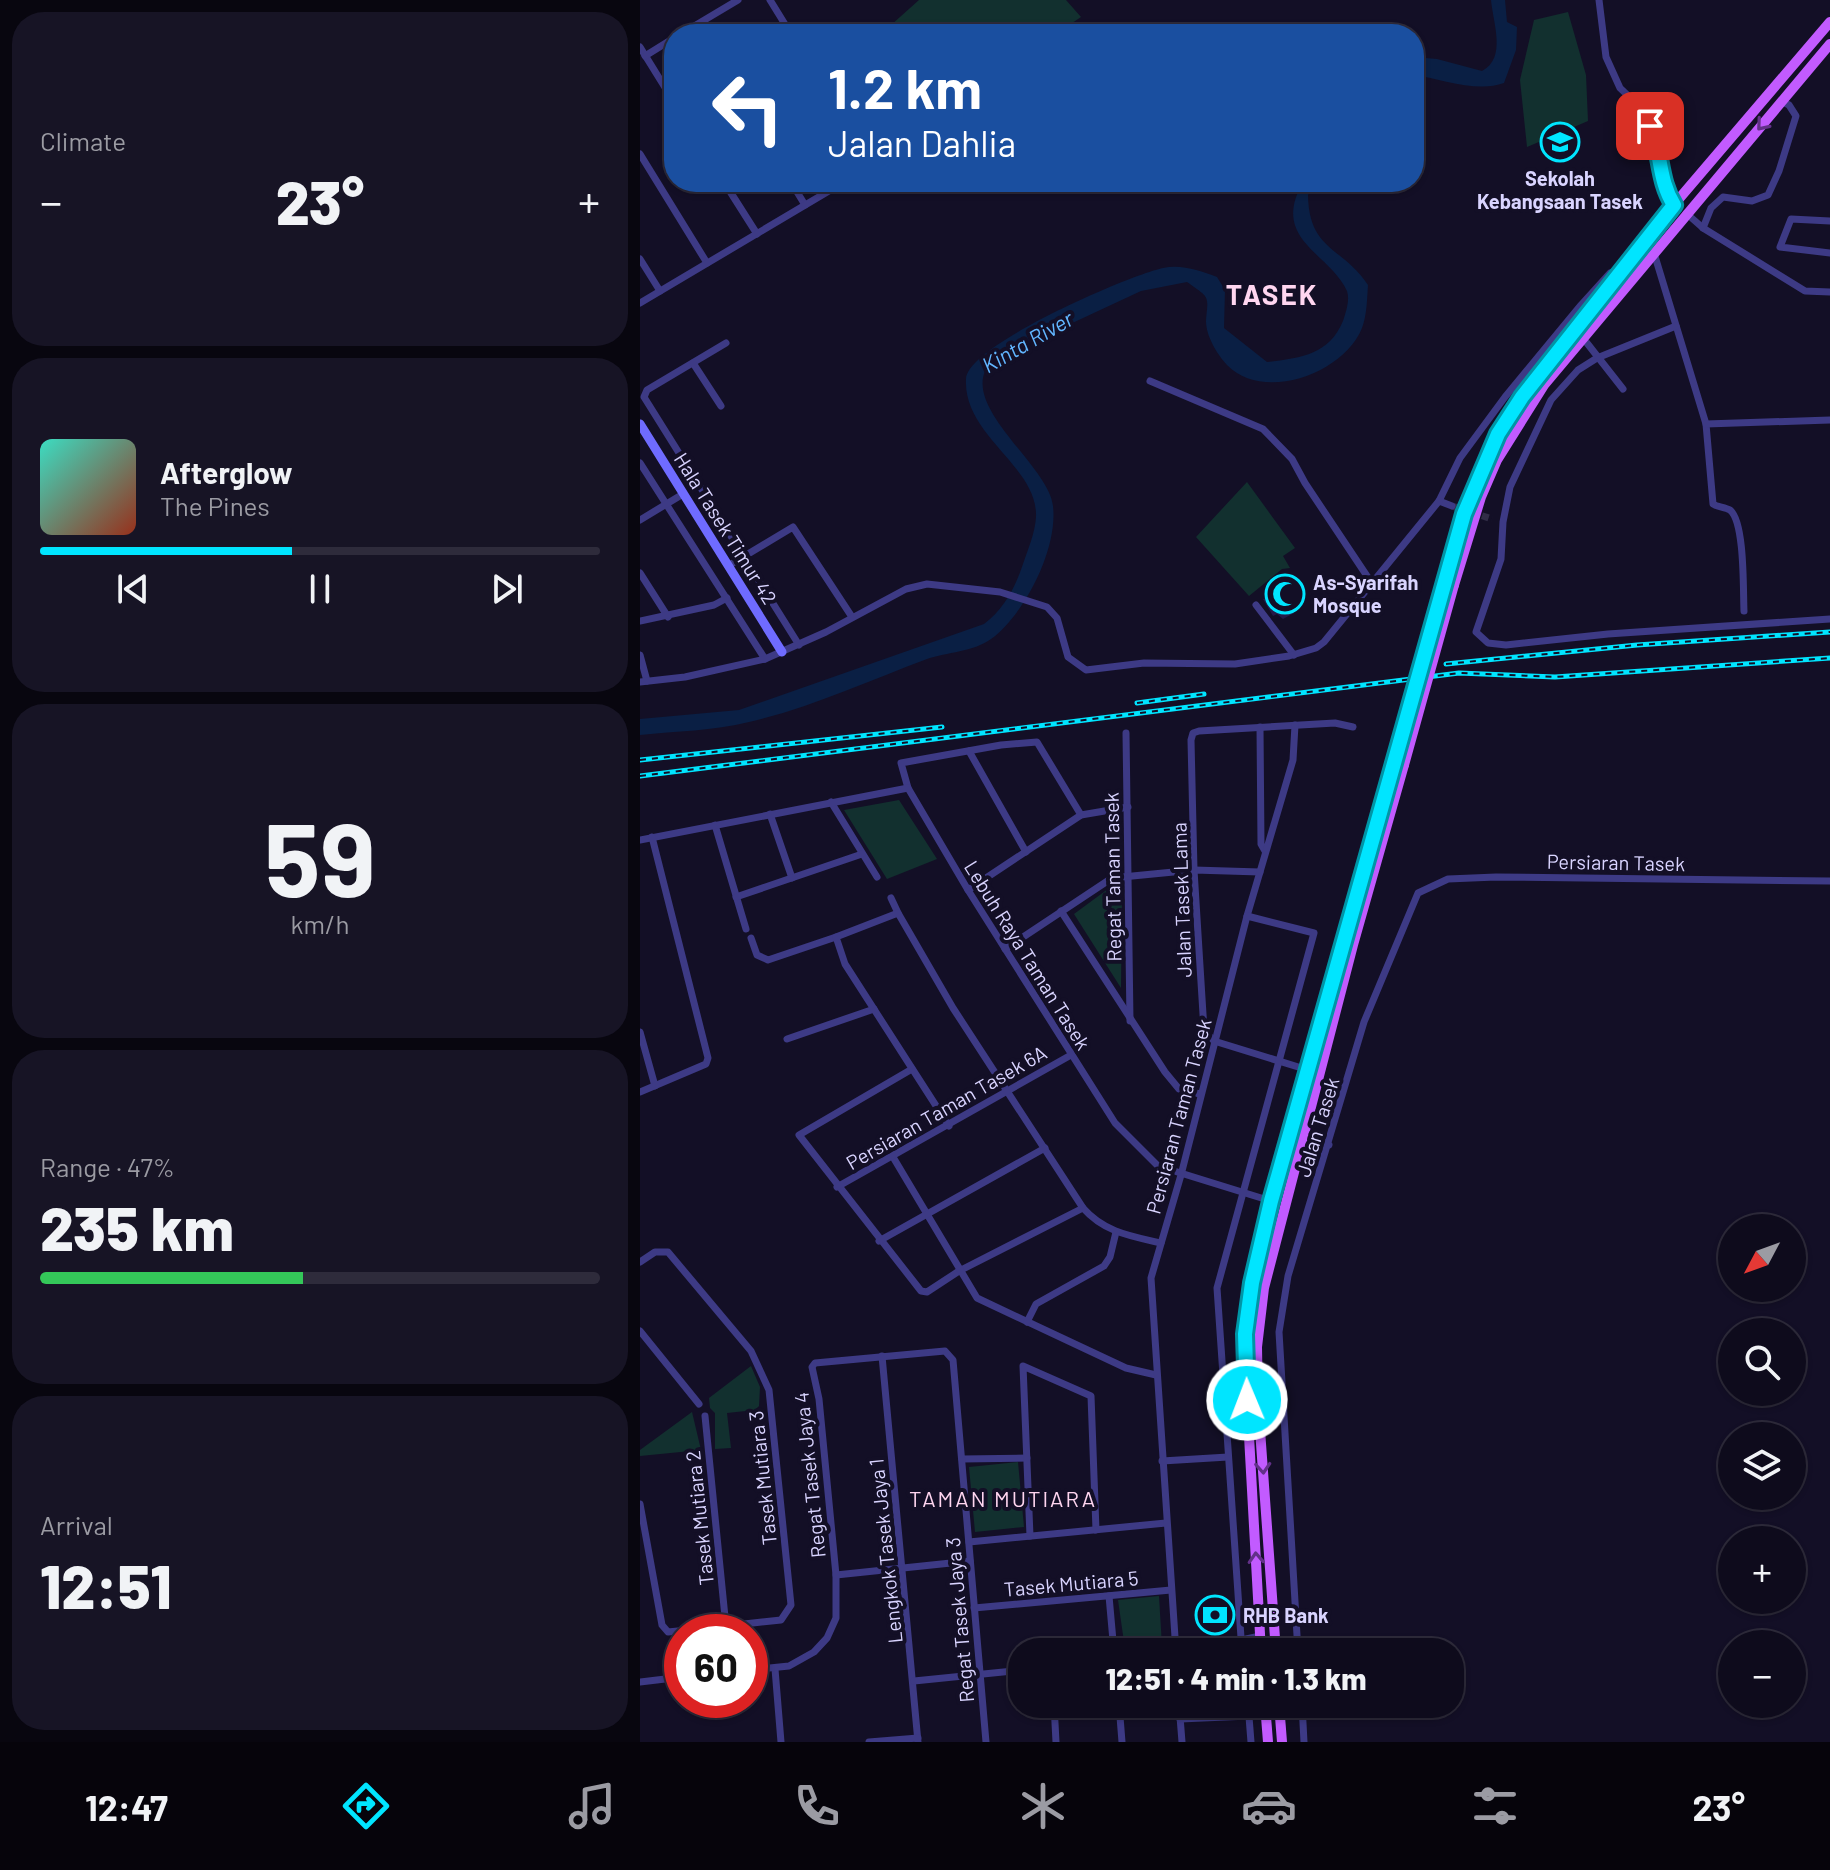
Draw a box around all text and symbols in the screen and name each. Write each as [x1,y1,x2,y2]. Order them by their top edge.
text: 1.2 km [828,53,982,120]
icon: left [696,56,800,160]
pin [1616,92,1684,160]
icon: arrive [1628,104,1672,148]
one-way arrow [1757,115,1772,130]
text: Jalan Dahlia [828,121,1016,164]
school or university icon: Sekolah Kebangsaan Tasek [1539,121,1581,163]
text: Climate [40,125,126,156]
text: 23° [276,165,364,237]
place label: Sekolah Kebangsaan Tasek [1477,166,1643,213]
text: − [40,174,62,227]
text: + [578,174,600,227]
district label: TASEK [1226,277,1318,311]
water label: Kinta River [977,304,1078,378]
street label: Hala Tasek Timur 42 [670,448,782,608]
text: Afterglow [160,454,293,490]
text: The Pines [160,490,270,521]
icon: previous [111,567,155,611]
icon: pause [298,567,342,611]
icon: next [485,567,529,611]
place label: As-Syarifah Mosque [1313,570,1419,617]
mosque icon: As-Syarifah Mosque [1264,573,1306,615]
street label: Regat Taman Tasek [1099,792,1125,962]
text: 59 [264,793,376,918]
street label: Jalan Tasek Lama [1166,822,1196,978]
street label: Persiaran Tasek [1547,849,1685,875]
street label: Lebuh Raya Taman Tasek [960,856,1096,1054]
text: km/h [291,908,349,939]
street label: Persiaran Taman Tasek [1140,1016,1216,1216]
street label: Persiaran Taman Tasek 6A [842,1040,1050,1174]
street label: Jalan Tasek [1290,1074,1344,1180]
text: Range · 47% [40,1151,175,1182]
text: 235 km [40,1191,234,1263]
north arrow [1718,1214,1806,1302]
map controls [1718,1214,1806,1718]
button: search [1718,1318,1806,1406]
position arrow [1205,1358,1289,1442]
street label: Regat Tasek Jaya 4 [788,1391,830,1559]
street label: Tasek Mutiara 3 [743,1410,781,1546]
button: layers [1718,1422,1806,1510]
street label: Tasek Mutiara 2 [680,1449,718,1587]
street label: Lengkok Tasek Jaya 1 [863,1457,907,1645]
one-way arrow [1254,1462,1271,1475]
district label: TAMAN MUTIARA [909,1485,1097,1511]
text: Arrival [40,1509,113,1540]
button: + [1718,1526,1806,1614]
street label: Regat Tasek Jaya 3 [940,1536,978,1704]
text: 12:51 [40,1549,172,1621]
one-way arrow [1247,1551,1264,1564]
street label: Tasek Mutiara 5 [1003,1565,1139,1601]
bank icon: RHB Bank [1194,1594,1236,1636]
place label: RHB Bank [1243,1603,1329,1627]
speed limit sign: 60 [664,1614,768,1718]
button: − [1718,1630,1806,1718]
text: 12:51 · 4 min · 1.3 km [1105,1660,1367,1696]
icon: directions [338,1778,394,1834]
icon: music [564,1778,620,1834]
icon: phone [789,1778,845,1834]
icon: climate [1015,1778,1071,1834]
icon: car [1241,1778,1297,1834]
icon: filters [1467,1778,1523,1834]
text: 12:47 [85,1785,168,1828]
text: 23° [1692,1785,1745,1828]

